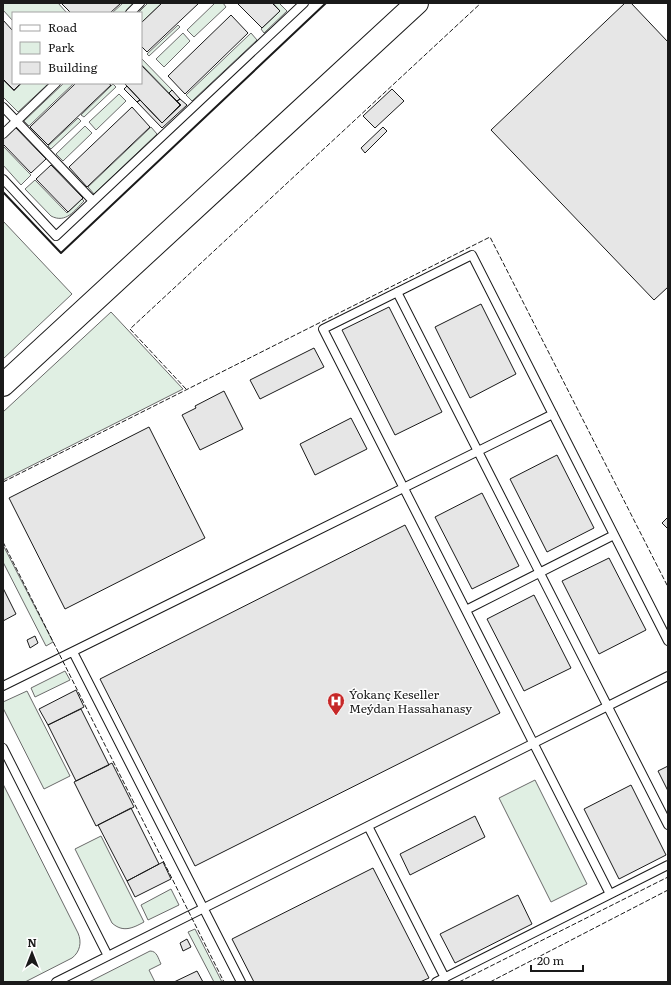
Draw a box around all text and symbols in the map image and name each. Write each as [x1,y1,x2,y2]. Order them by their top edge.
legend [12,12,142,84]
text: Road [48,18,78,36]
text: Park [48,38,75,56]
text: Building [48,58,98,76]
place label: Ýokanç Keseller Meýdan Hassahanasy [349,685,472,717]
hospital icon: Ýokanç Keseller Meýdan Hassahanasy [326,691,346,716]
north arrow [12,933,52,973]
text: N [27,934,37,950]
scale bar [531,947,583,973]
text: 20 m [537,951,564,969]

